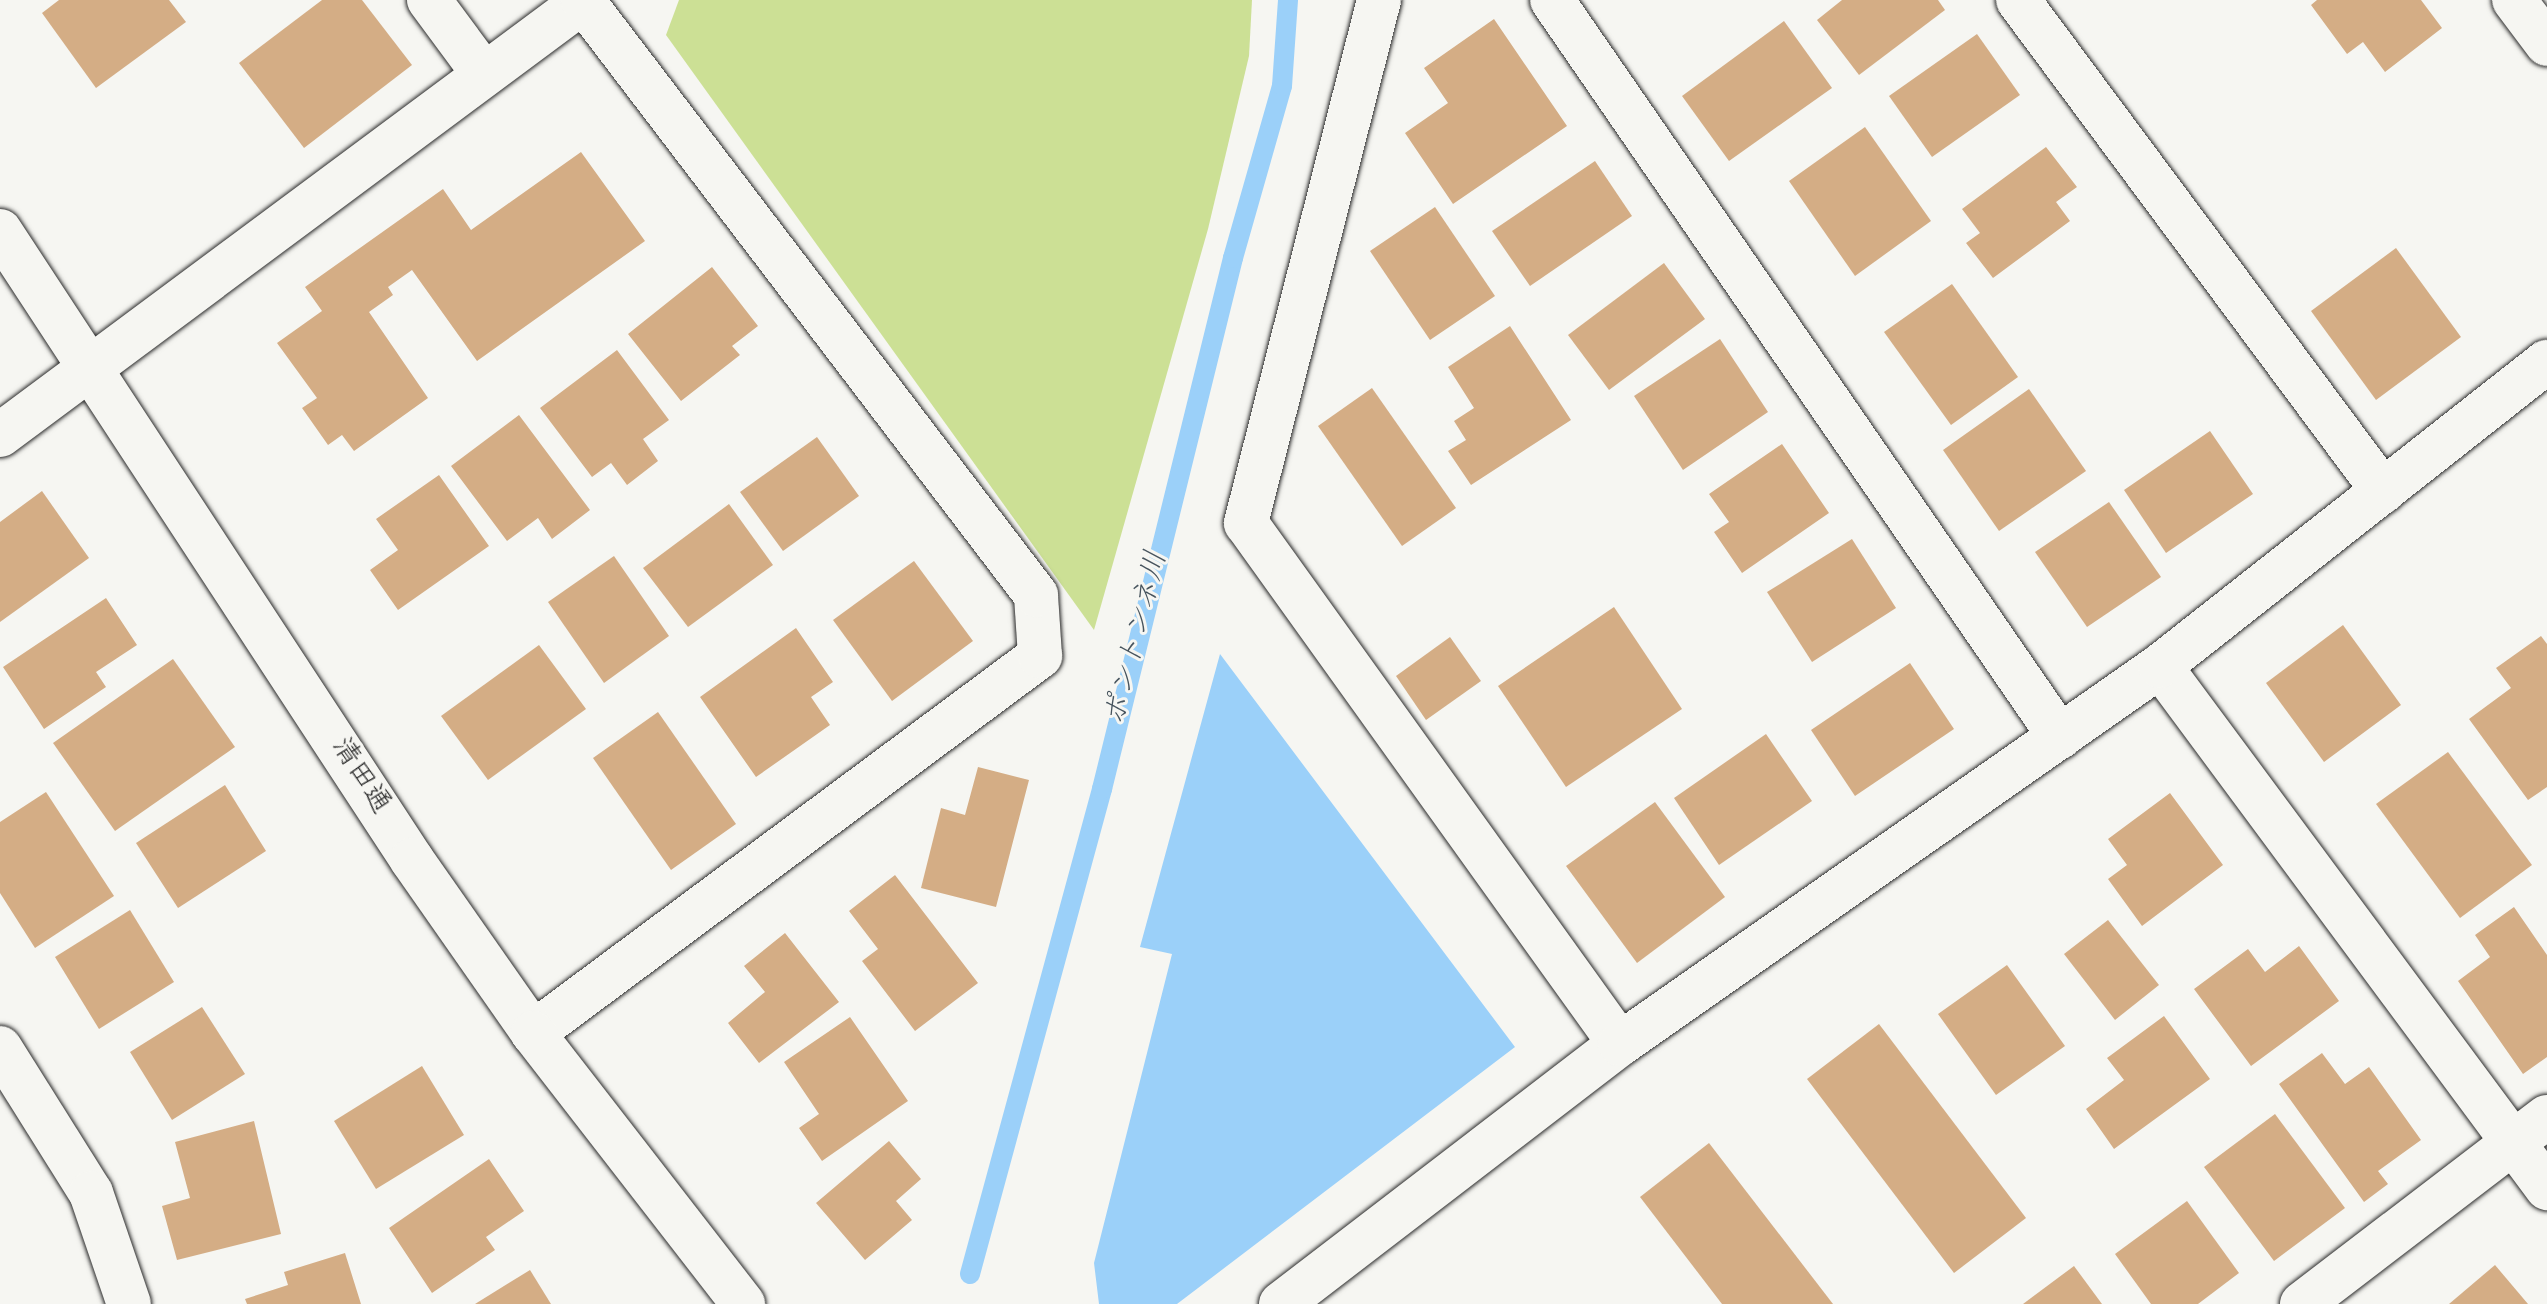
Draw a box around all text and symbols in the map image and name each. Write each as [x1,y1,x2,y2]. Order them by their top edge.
water label: ポントンネ川 [1100,547,1178,731]
street label: 清田通 [322,733,396,821]

